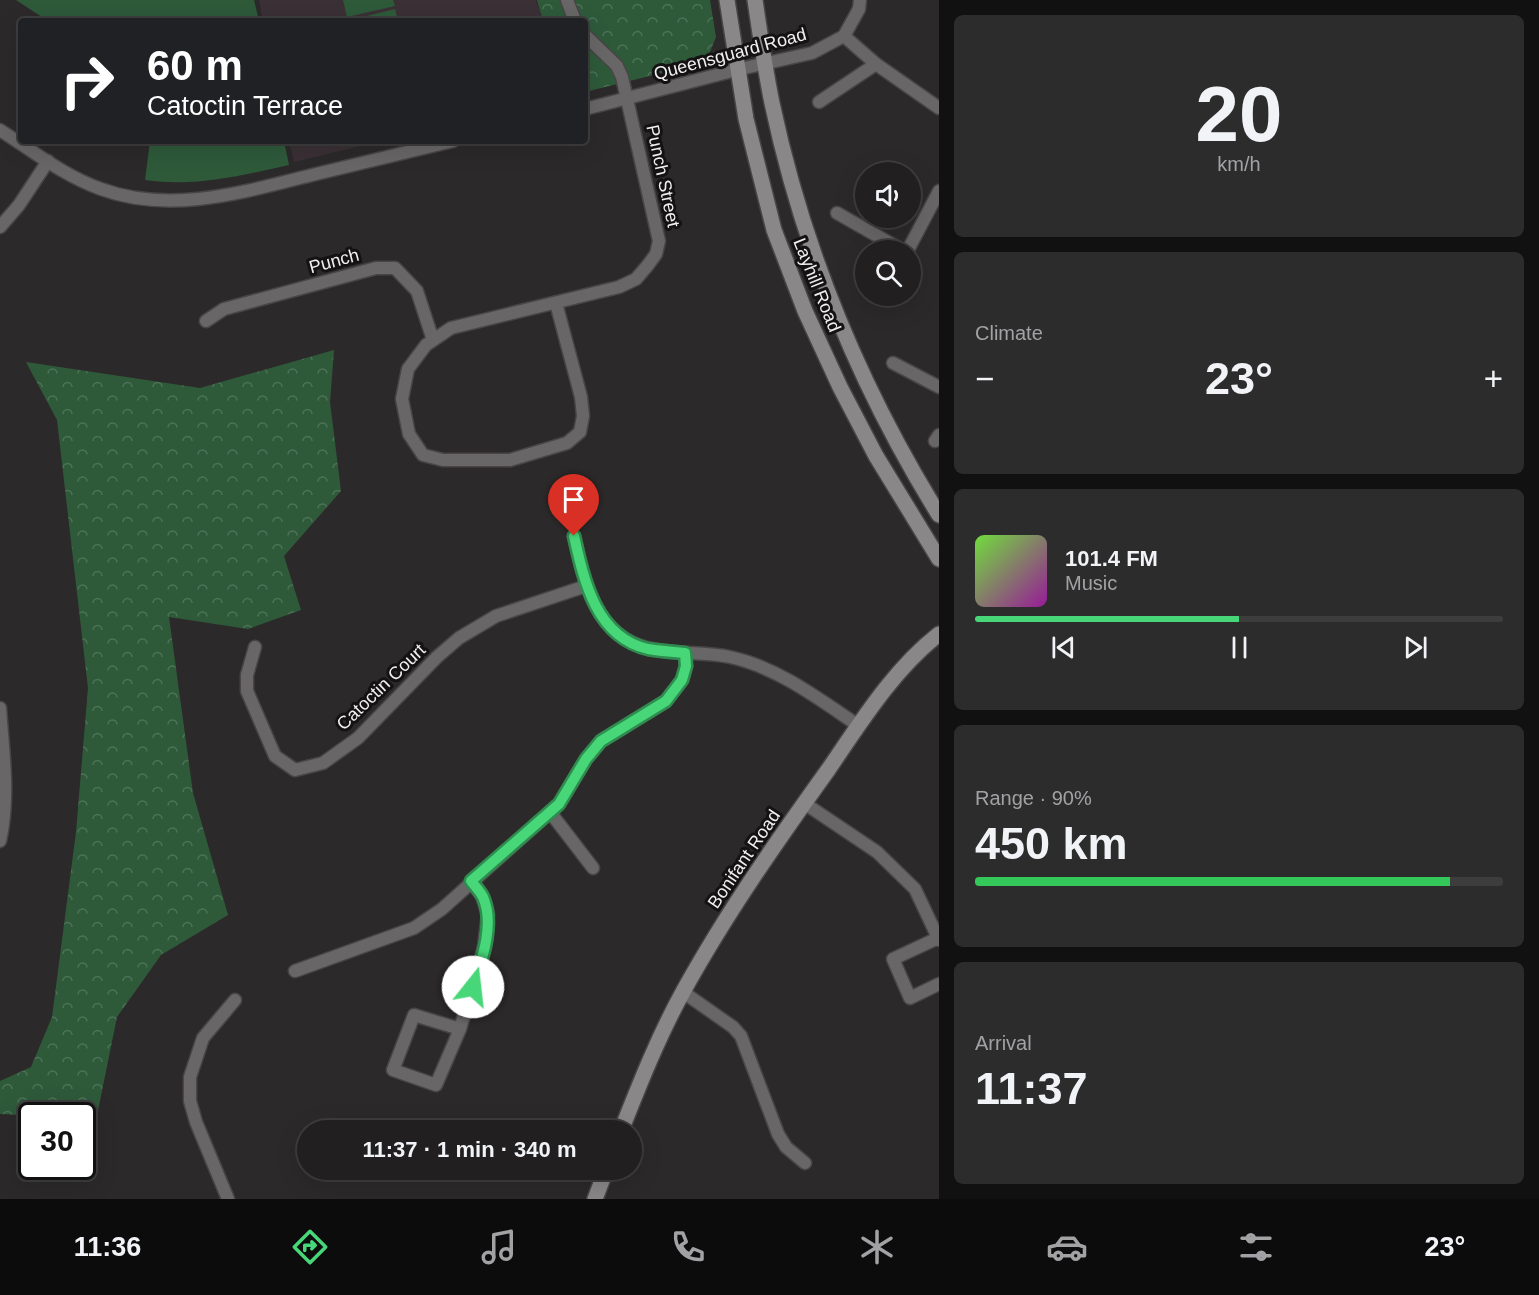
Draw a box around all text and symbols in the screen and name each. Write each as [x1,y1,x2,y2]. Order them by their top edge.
street label: Queensguard Road [652,24,808,84]
icon: right [48,42,126,120]
text: 60 m [147,42,243,89]
text: 20 [1196,70,1282,158]
text: Catoctin Terrace [147,91,343,121]
street label: Punch Street [642,123,684,229]
text: km/h [1217,153,1261,175]
map controls [855,162,921,306]
button: sound [855,162,921,228]
street label: Layhill Road [789,235,845,335]
button: search [855,240,921,306]
street label: Punch [307,245,361,277]
text: Climate [975,322,1043,344]
text: 23° [1205,353,1273,404]
text: − [975,360,994,397]
text: + [1484,360,1503,397]
pin [548,474,599,536]
icon: arrive [557,483,590,516]
text: 101.4 FM [1065,546,1158,571]
text: Music [1065,572,1117,594]
icon: previous [1047,631,1080,664]
icon: pause [1223,631,1256,664]
icon: next [1399,631,1432,664]
street label: Catoctin Court [333,640,429,734]
text: Range · 90% [975,787,1092,809]
street label: Bonifant Road [704,806,784,912]
text: 450 km [975,818,1128,869]
position arrow [441,955,505,1019]
text: Arrival [975,1032,1032,1054]
text: 11:37 [975,1063,1088,1114]
speed limit sign: 30 [18,1102,96,1180]
text: 11:37 · 1 min · 340 m [363,1137,577,1162]
icon: directions [289,1226,331,1268]
icon: music [478,1226,520,1268]
icon: phone [667,1226,709,1268]
icon: climate [856,1226,898,1268]
icon: car [1046,1226,1088,1268]
icon: filters [1235,1226,1277,1268]
text: 11:36 [74,1232,141,1262]
text: 23° [1424,1232,1465,1262]

